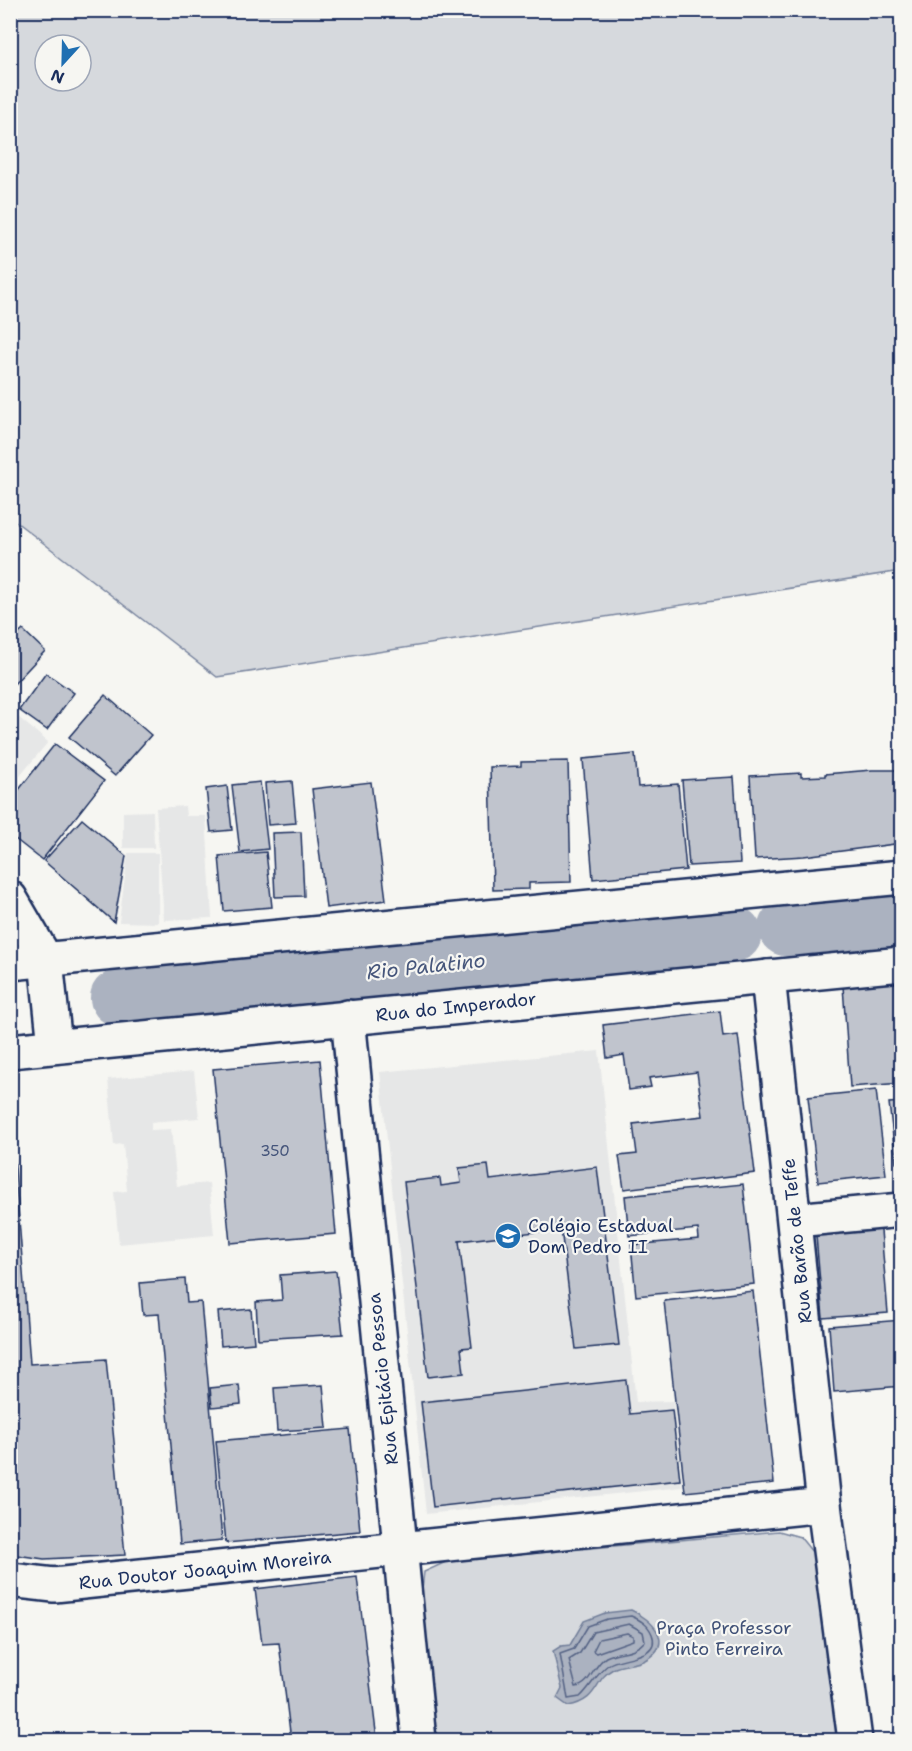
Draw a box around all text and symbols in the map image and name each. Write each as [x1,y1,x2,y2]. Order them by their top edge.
north arrow [33,33,93,93]
text: N [48,64,67,89]
water label: Rio Palatino [365,947,487,985]
street label: Rua do Imperador [374,987,538,1027]
house number: 350 [260,1141,290,1161]
street label: Rua Barão de Teffe [776,1157,818,1325]
place label: Colégio Estadual Dom Pedro II [528,1214,674,1259]
school or university icon: Colégio Estadual Dom Pedro II [493,1221,523,1251]
street label: Rua Epitácio Pessoa [362,1292,404,1466]
street label: Rua Doutor Joaquim Moreira [78,1545,332,1595]
park label: Praça Professor Pinto Ferreira [656,1616,792,1661]

